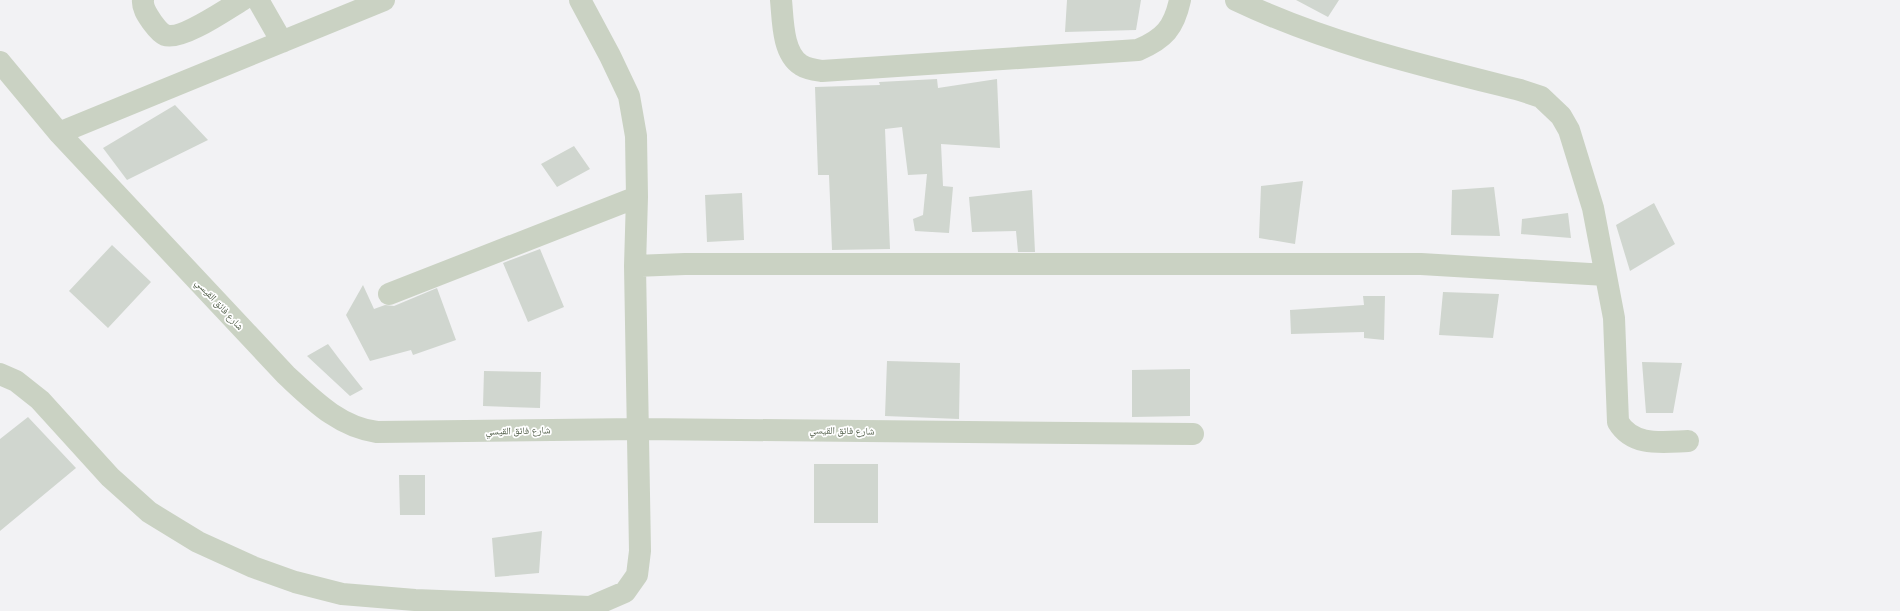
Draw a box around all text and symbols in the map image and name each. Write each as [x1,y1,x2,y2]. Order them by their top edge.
street label: شارع فائق القيسي [192,276,247,334]
street label: شارع فائق القيسي [485,423,551,439]
street label: شارع فائق القيسي [809,423,875,439]

